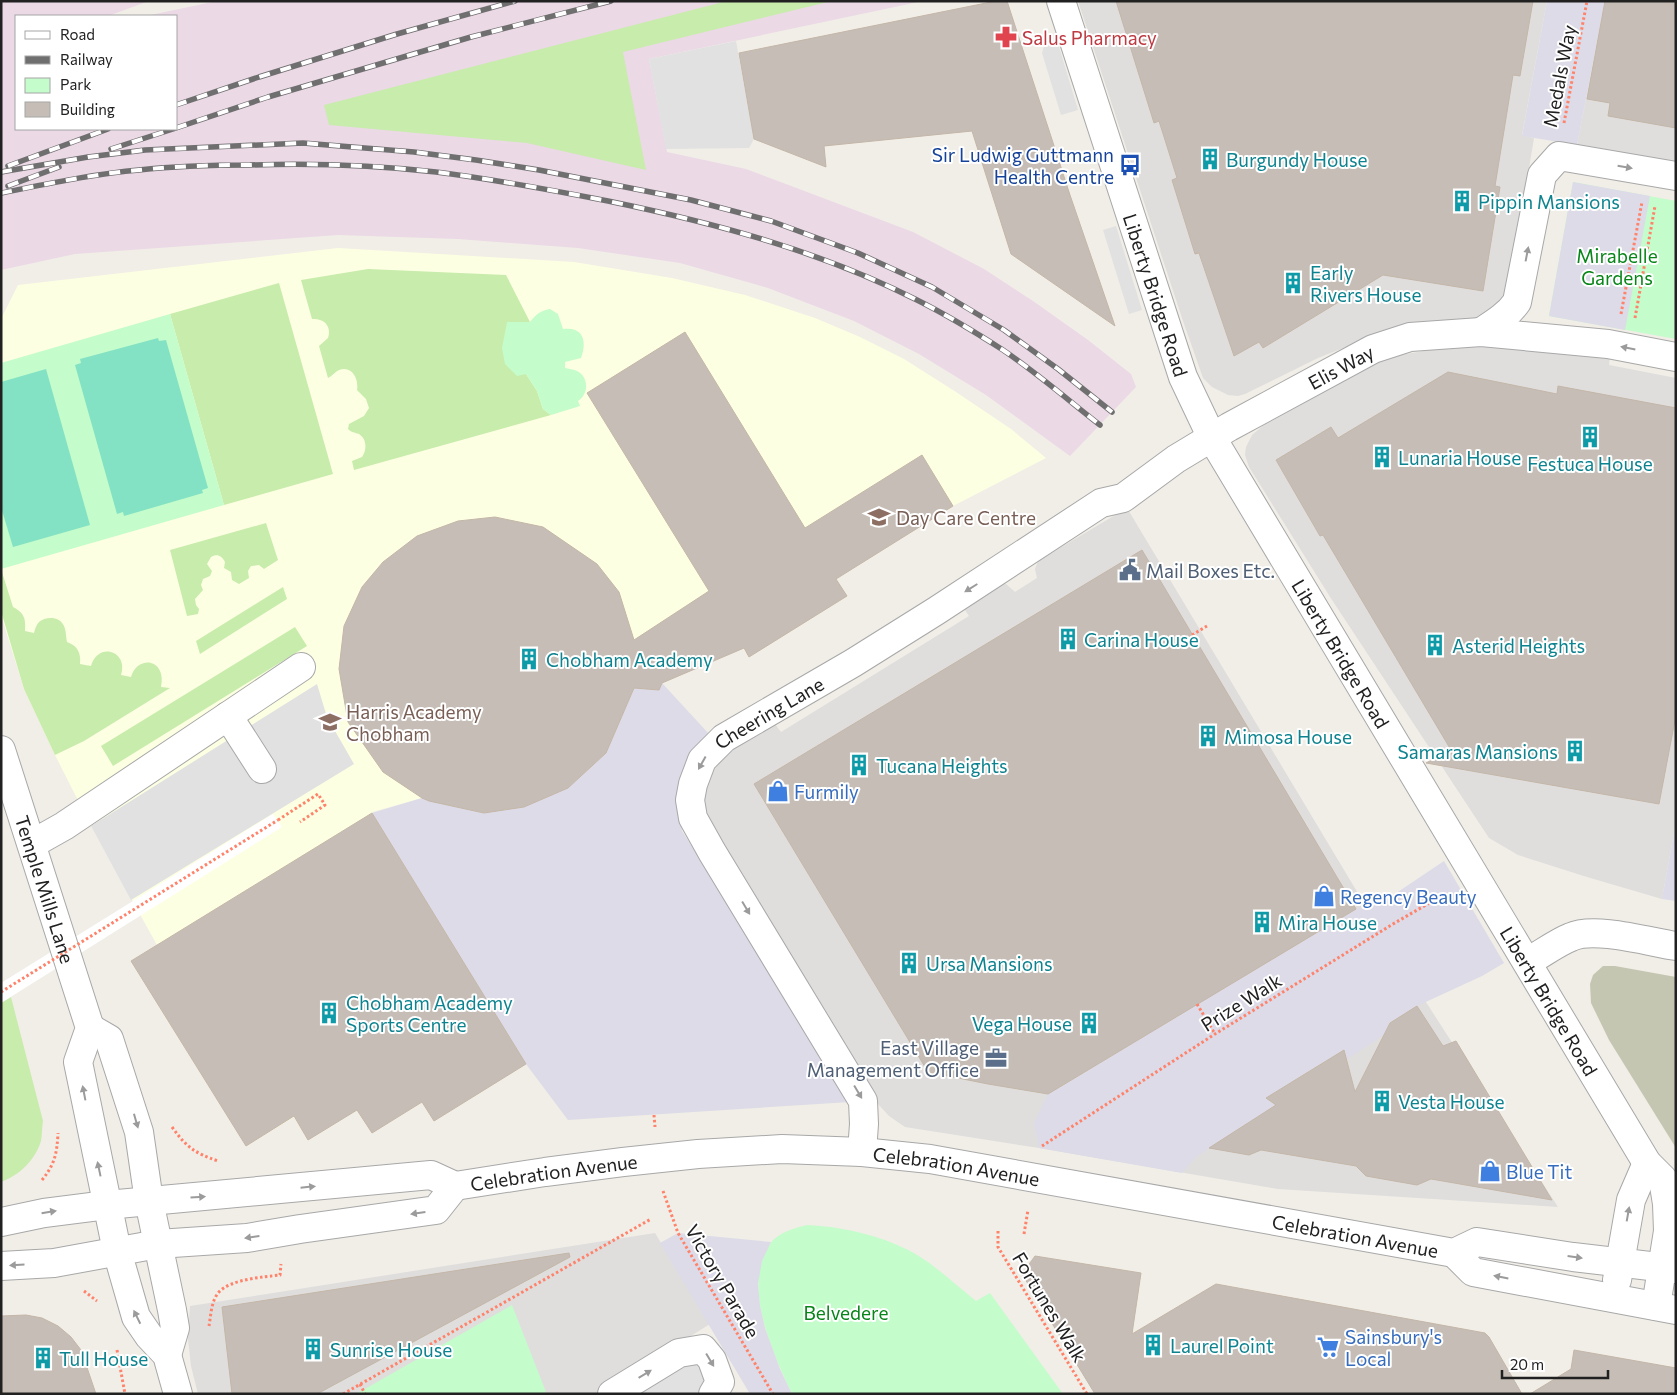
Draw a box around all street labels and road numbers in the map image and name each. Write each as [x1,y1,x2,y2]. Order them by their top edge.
street label: Medals Way [1538,23,1580,129]
street label: Liberty Bridge Road [1119,211,1194,379]
street label: Elis Way [1304,339,1377,394]
street label: Liberty Bridge Road [1288,575,1395,732]
street label: Cheering Lane [709,671,827,753]
street label: Temple Mills Lane [11,812,80,966]
street label: Liberty Bridge Road [1496,922,1603,1079]
street label: Prize Walk [1196,968,1286,1036]
street label: Celebration Avenue [872,1142,1042,1190]
street label: Celebration Avenue [469,1149,638,1195]
street label: Celebration Avenue [1270,1209,1440,1261]
street label: Victory Parade [681,1220,765,1342]
street label: Fortunes Walk [1008,1248,1092,1366]

